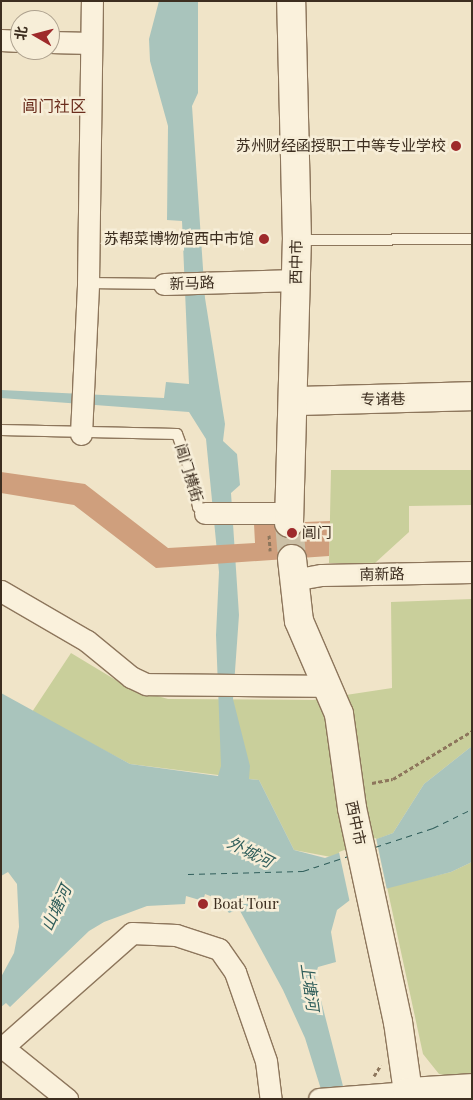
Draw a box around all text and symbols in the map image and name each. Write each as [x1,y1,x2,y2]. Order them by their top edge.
north arrow [10,10,60,60]
text: 北 [10,25,31,41]
district label: 阊门社区 [22,96,86,116]
place label: 苏州财经函授职工中等专业学校 [236,137,446,155]
marker: 苏州财经函授职工中等专业学校 [450,140,462,152]
place label: 苏帮菜博物馆西中市馆 [104,230,254,248]
marker: 苏帮菜博物馆西中市馆 [258,233,270,245]
street label: 西中市 [287,239,305,285]
street label: 新马路 [169,273,215,293]
street label: 专诸巷 [360,390,406,408]
street label: 阊门横街 [172,442,206,504]
place label: 阊门 [302,524,332,542]
marker: 阊门 [286,527,298,539]
street label: 南新路 [359,565,405,583]
street label: 西中市 [343,799,369,847]
water label: 外城河 [224,833,276,871]
water label: 山塘河 [37,882,75,934]
place label: Boat Tour [213,895,279,913]
marker: Boat Tour [197,898,209,910]
water label: 上塘河 [297,962,323,1012]

